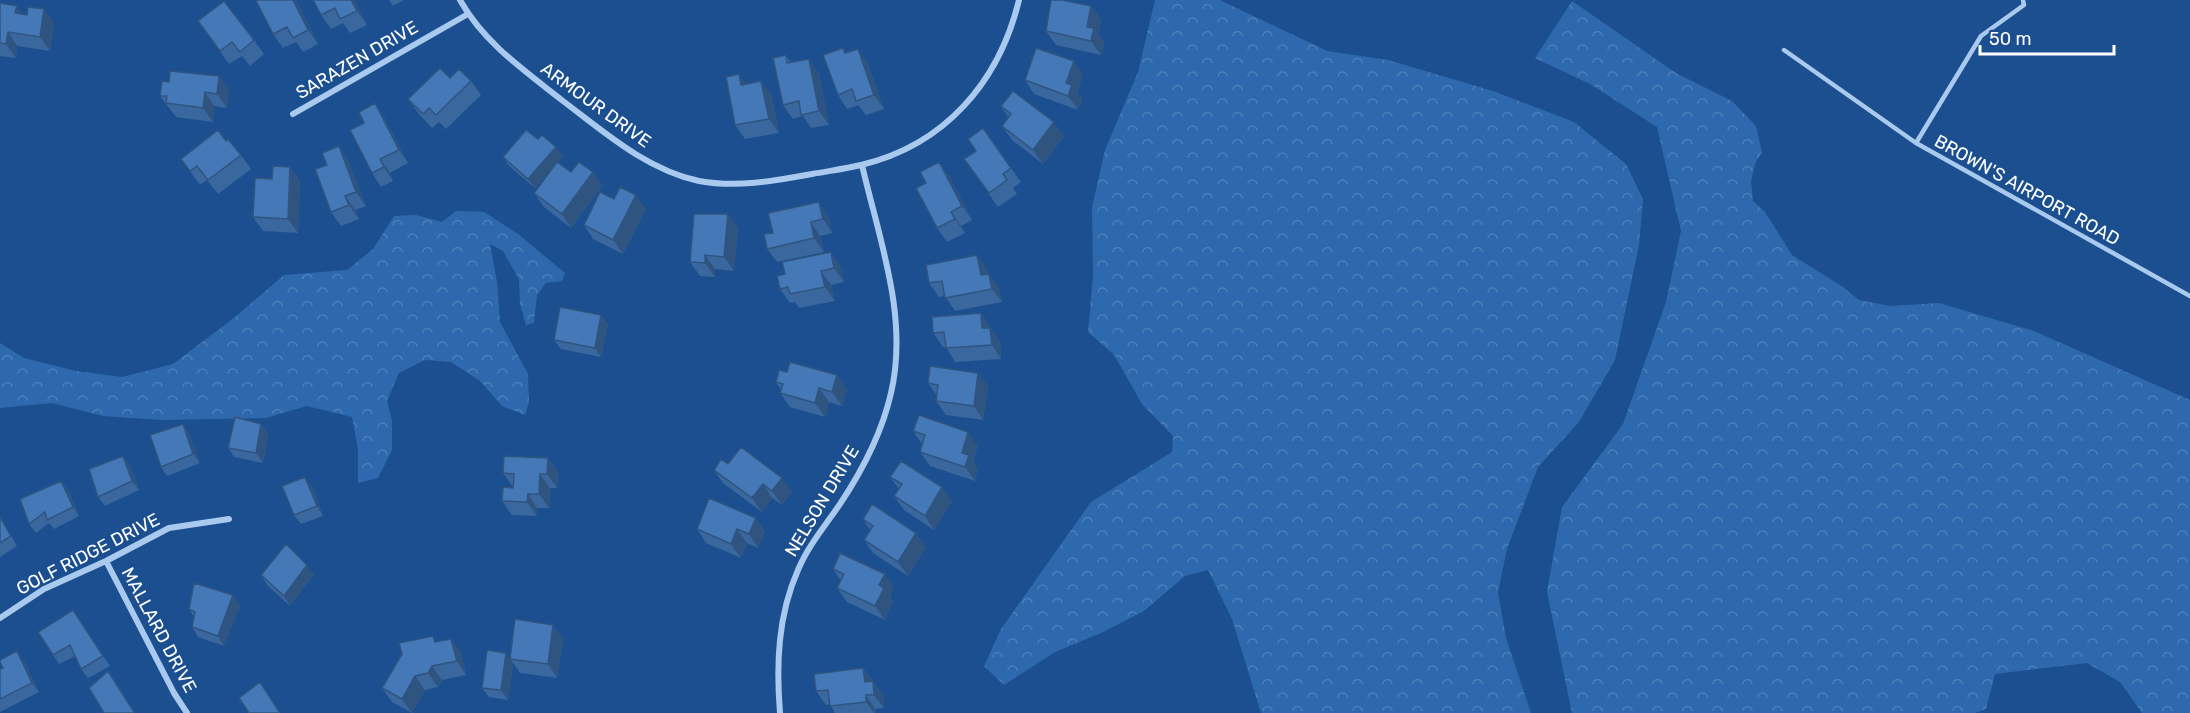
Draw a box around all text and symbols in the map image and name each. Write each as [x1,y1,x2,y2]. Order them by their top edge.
street label: SARAZEN DRIVE [292,16,422,104]
scale bar [1980,18,2114,56]
text: 50 m [1989,28,2032,50]
street label: ARMOUR DRIVE [537,58,655,152]
street label: BROWN'S AIRPORT ROAD [1930,130,2124,250]
street label: NELSON DRIVE [780,441,864,561]
street label: GOLF RIDGE DRIVE [13,508,163,600]
street label: MALLARD DRIVE [117,563,201,697]

